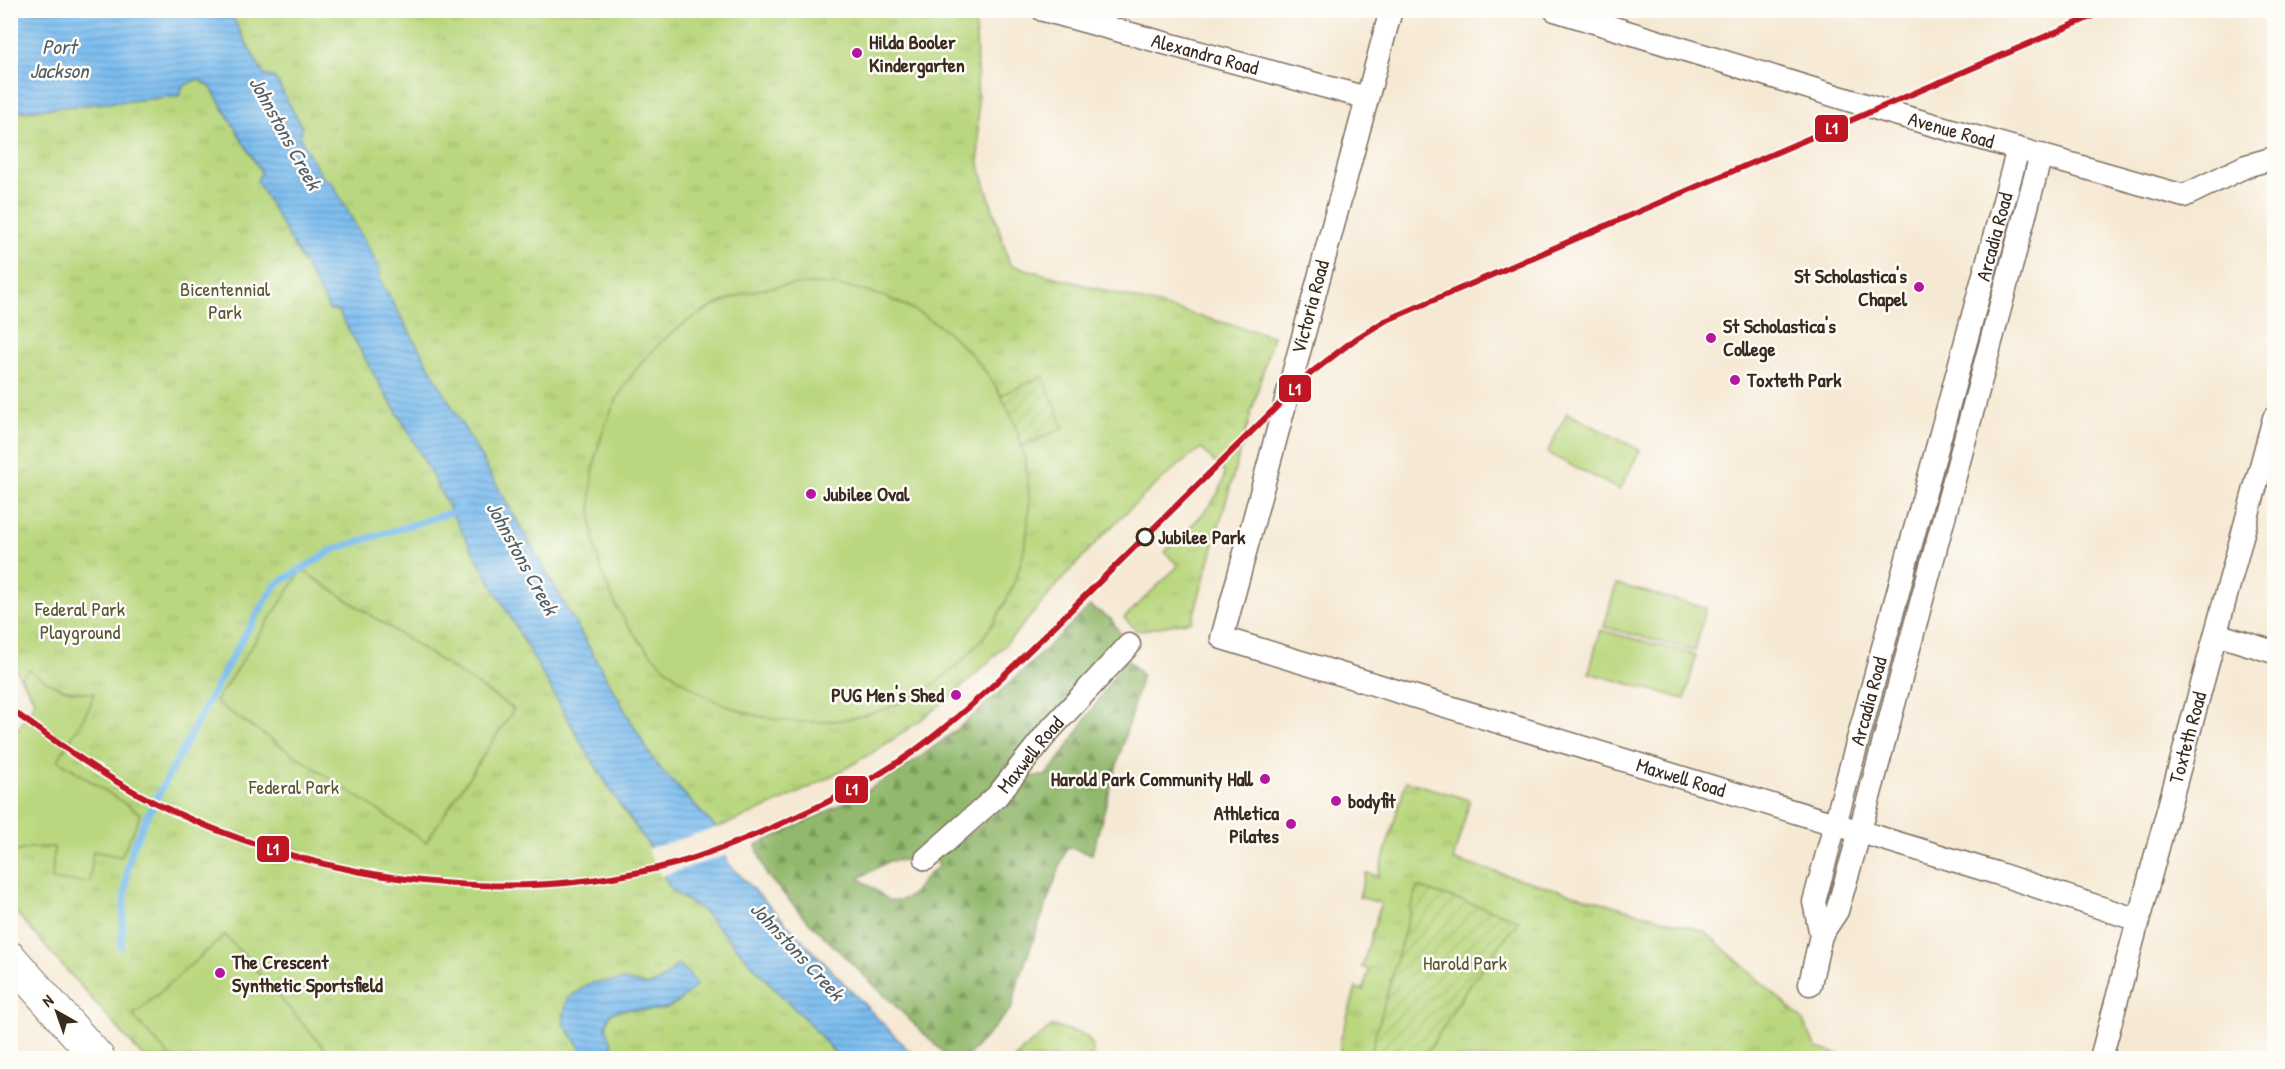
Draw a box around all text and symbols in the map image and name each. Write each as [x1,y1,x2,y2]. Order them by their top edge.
street label: Alexandra Road [1149,26,1262,81]
place label: Hilda Booler Kindergarten [869,28,965,79]
water label: Port Jackson [30,32,90,85]
marker: Hilda Booler Kindergarten [850,46,864,60]
water label: Johnstons Creek [242,71,330,197]
street label: Avenue Road [1905,104,1998,155]
line badge: L1 [1814,114,1849,143]
text: L1 [1826,117,1838,139]
street label: Arcadia Road [1969,189,2019,284]
street label: Victoria Road [1284,257,1335,357]
place label: St Scholastica's Chapel [1794,262,1908,313]
park label: Bicentennial Park [180,275,271,325]
marker: St Scholastica's Chapel [1912,280,1926,294]
place label: St Scholastica's College [1723,312,1836,363]
marker: St Scholastica's College [1704,331,1718,345]
place label: Toxteth Park [1746,366,1842,393]
marker: Toxteth Park [1728,373,1742,387]
line badge: L1 [1278,374,1312,403]
text: L1 [1289,378,1301,400]
place label: Jubilee Oval [823,480,910,507]
marker: Jubilee Oval [804,487,818,501]
water label: Johnstons Creek [479,496,567,622]
place label: Jubilee Park [1158,523,1246,550]
marker: Jubilee Park [1136,528,1154,546]
park label: Federal Park Playground [34,595,125,645]
street label: Arcadia Road [1843,653,1893,748]
place label: PUG Men's Shed [831,681,944,708]
marker: PUG Men's Shed [949,688,963,702]
street label: Toxteth Road [2162,688,2212,786]
street label: Maxwell Road [990,710,1069,799]
street label: Maxwell Road [1633,751,1729,803]
place label: Harold Park Community Hall [1051,765,1254,793]
marker: Harold Park Community Hall [1258,772,1272,786]
park label: Federal Park [248,773,339,800]
line badge: L1 [834,775,869,804]
text: L1 [846,778,858,800]
place label: bodyfit [1348,787,1397,815]
marker: bodyfit [1329,794,1343,808]
place label: Athletica Pilates [1214,799,1279,849]
marker: Athletica Pilates [1284,817,1298,831]
line badge: L1 [256,835,290,863]
text: L1 [267,838,279,860]
water label: Johnstons Creek [744,895,852,1008]
place label: The Crescent Synthetic Sportsfield [231,948,383,999]
park label: Harold Park [1423,949,1507,976]
marker: The Crescent Synthetic Sportsfield [213,966,227,980]
north arrow [27,982,87,1042]
text: N [37,989,58,1012]

